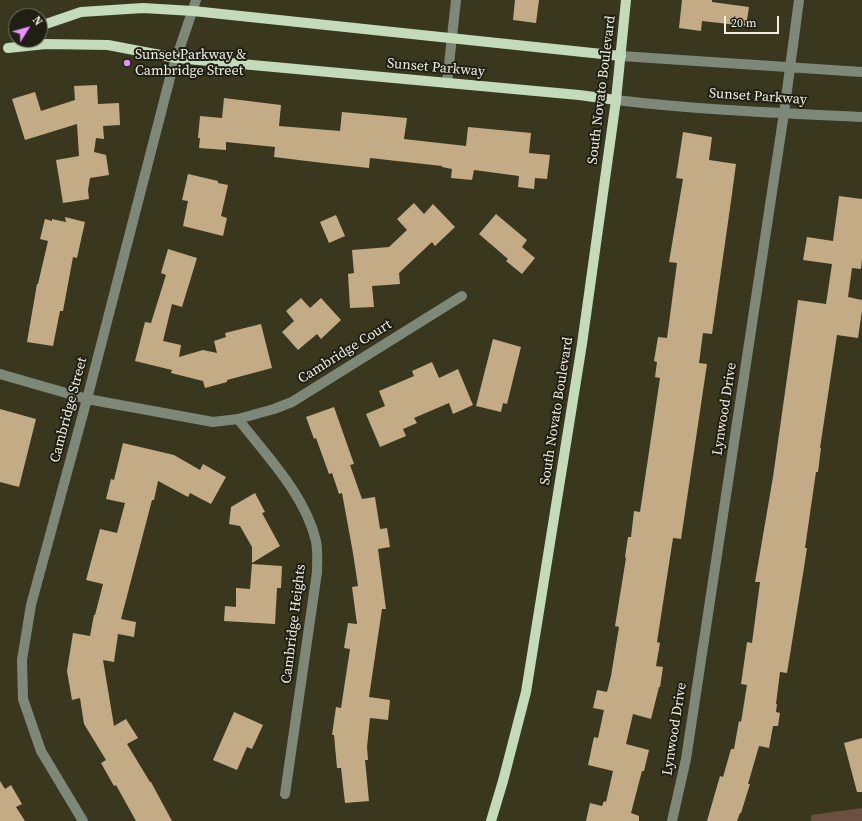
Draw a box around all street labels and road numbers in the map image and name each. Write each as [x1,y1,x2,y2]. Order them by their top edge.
street label: South Novato Boulevard [585,15,619,165]
street label: Sunset Parkway [386,55,486,81]
street label: Sunset Parkway [709,85,807,109]
street label: Cambridge Court [295,316,395,388]
street label: South Novato Boulevard [537,336,577,486]
street label: Cambridge Street [47,356,91,464]
street label: Lynwood Drive [709,361,741,457]
street label: Cambridge Heights [278,563,310,685]
street label: Lynwood Drive [659,681,691,777]

